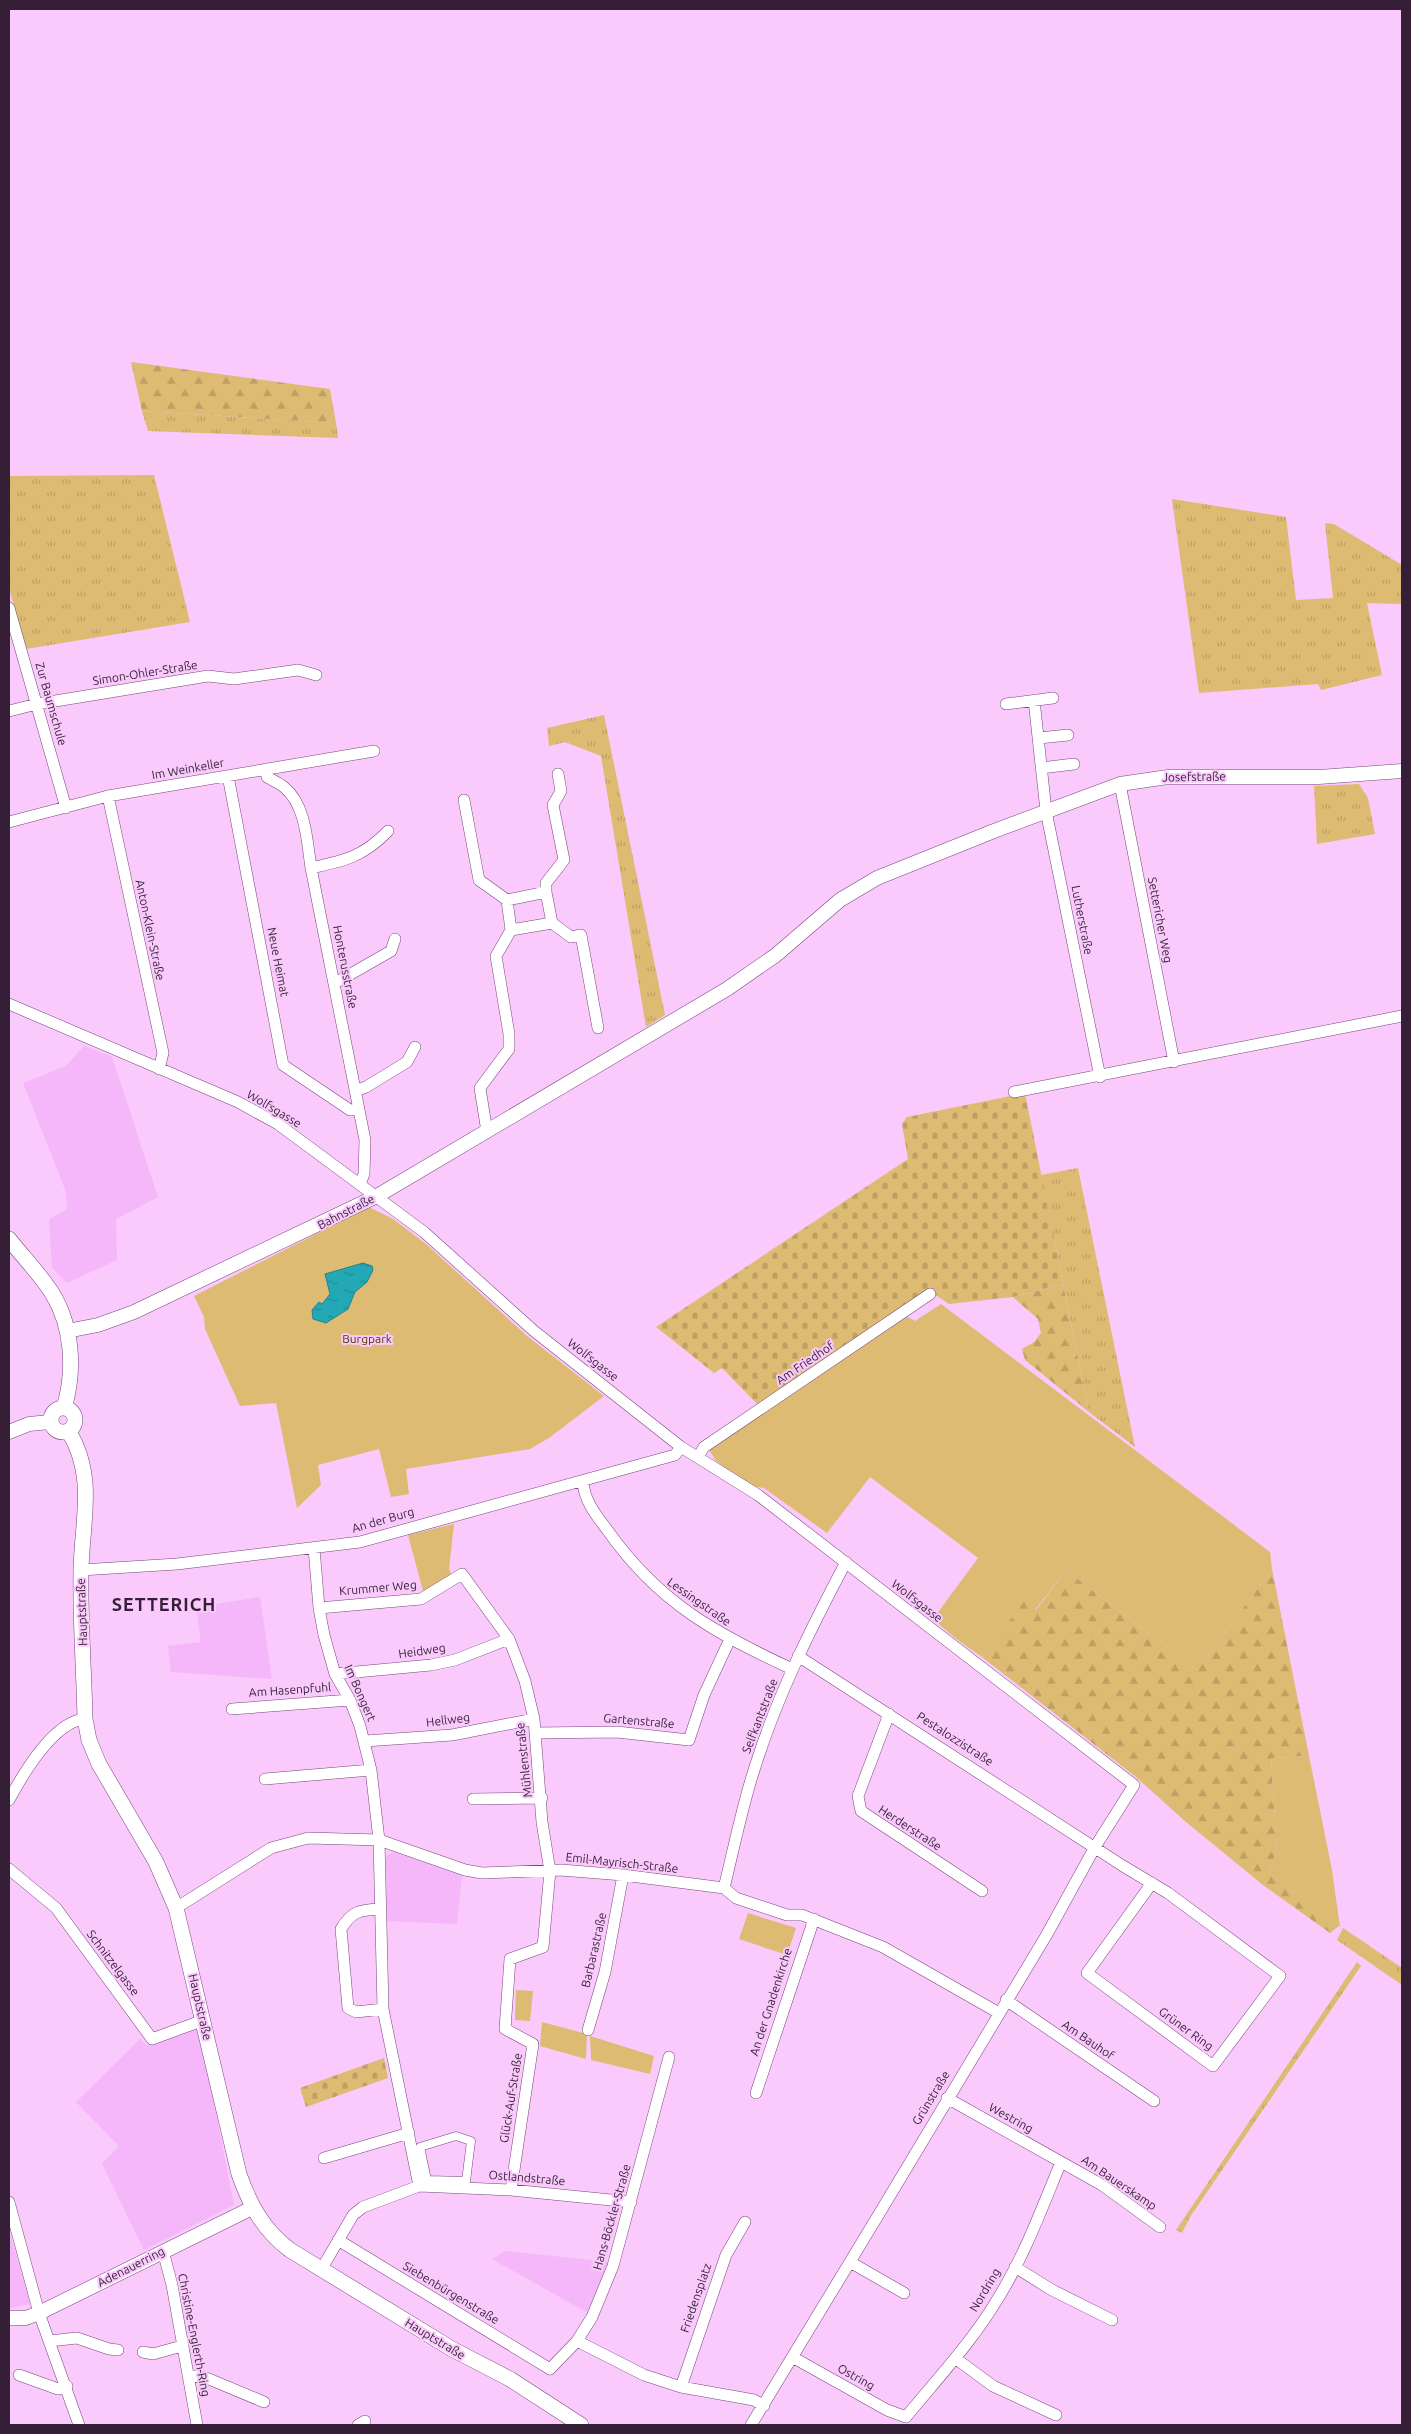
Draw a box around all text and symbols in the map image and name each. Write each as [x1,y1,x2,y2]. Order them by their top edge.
street label: Simon-Ohler-Straße [91,658,198,687]
street label: Zur Baumschule [33,661,70,747]
street label: Im Weinkeller [151,756,226,781]
street label: Josefstraße [1162,769,1226,784]
street label: Settericher Weg [1146,876,1175,964]
street label: Anton-Klein-Straße [133,878,168,981]
street label: Lutherstraße [1069,884,1096,956]
street label: Honterusstraße [331,924,360,1010]
street label: Neue Heimat [265,926,292,998]
street label: Wolfsgasse [245,1087,304,1130]
street label: Bahnstraße [315,1192,376,1231]
park label: Burgpark [342,1332,392,1345]
street label: Wolfsgasse [565,1336,621,1384]
street label: Am Friedhof [773,1338,836,1387]
street label: An der Burg [350,1504,416,1535]
street label: Lessingstraße [665,1575,733,1628]
street label: Wolfsgasse [889,1577,945,1625]
street label: Hauptstraße [74,1578,89,1646]
street label: Krummer Weg [339,1578,417,1597]
district label: SETTERICH [112,1594,216,1614]
street label: Heidweg [397,1641,446,1660]
street label: Im Bongert [342,1663,379,1723]
street label: Selfkantstraße [739,1677,780,1755]
street label: Am Hasenpfuhl [248,1680,332,1699]
street label: Pestalozzistraße [915,1709,996,1768]
street label: Hellweg [425,1710,471,1729]
street label: Gartenstraße [603,1711,675,1730]
street label: Mühlenstraße [513,1722,534,1798]
street label: Herderstraße [876,1802,944,1853]
street label: Emil-Mayrisch-Straße [565,1850,679,1875]
street label: Barbarastraße [579,1911,608,1989]
street label: Schnitzelgasse [85,1927,142,1998]
street label: An der Gnadenkirche [747,1946,794,2057]
street label: Hauptstraße [187,1972,214,2041]
street label: Grüner Ring [1156,2004,1216,2053]
street label: Am Bauhof [1060,2017,1117,2062]
street label: Glück-Auf-Straße [497,2052,524,2144]
street label: Grünstraße [909,2068,952,2127]
street label: Westring [987,2100,1036,2135]
street label: Am Bauerskamp [1079,2153,1159,2212]
street label: Hans-Böckler-Straße [590,2162,633,2271]
street label: Ostlandstraße [488,2168,566,2187]
street label: Adenauerring [95,2244,167,2289]
street label: Siebenbürgenstraße [401,2259,502,2326]
street label: Friedensplatz [678,2261,714,2334]
street label: Nordring [967,2266,1003,2314]
street label: Christine-Englerth-Ring [176,2272,213,2398]
street label: Hauptstraße [403,2316,468,2362]
street label: Ostring [835,2361,877,2392]

